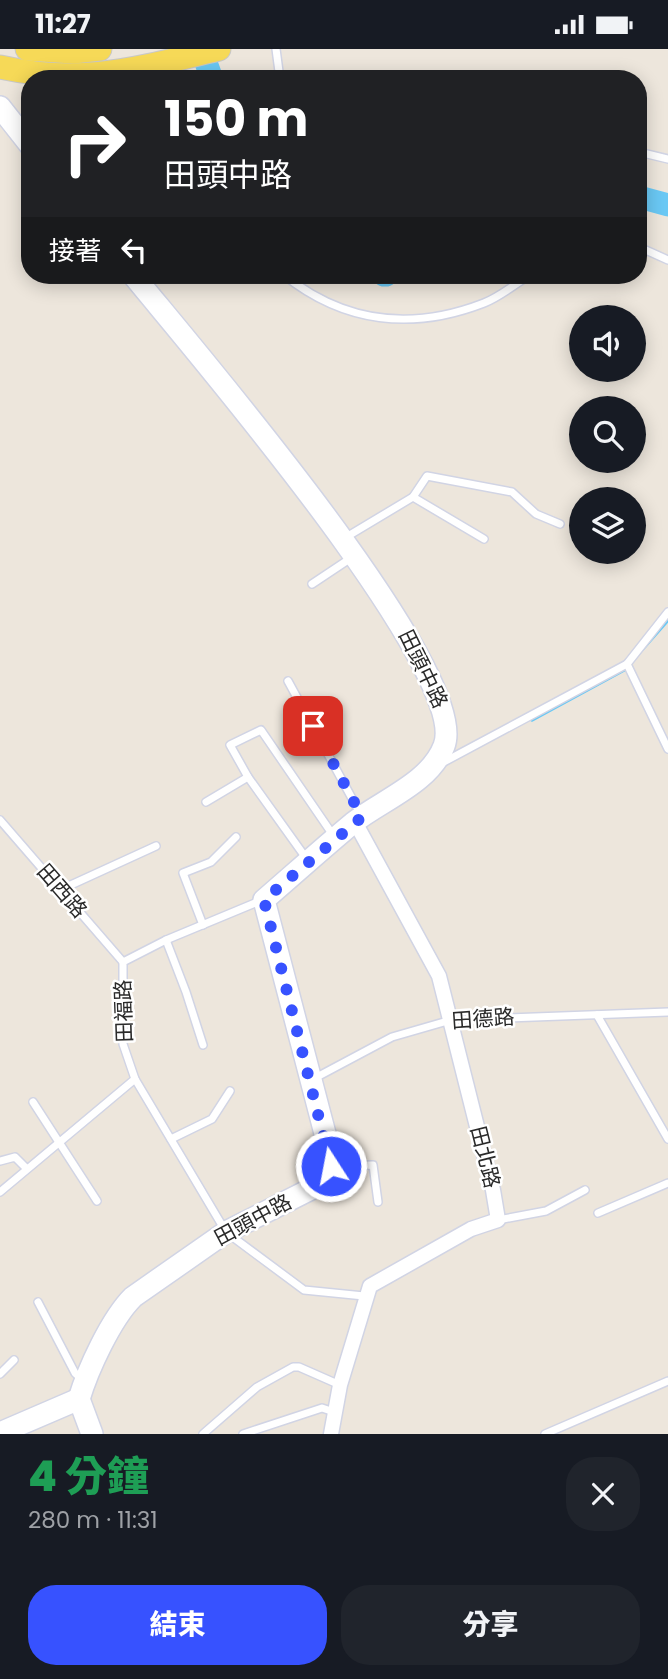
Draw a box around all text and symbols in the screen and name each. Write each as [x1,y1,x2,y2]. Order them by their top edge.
text: 11:27 [35,6,91,42]
text: 150 m [164,85,309,153]
icon: right [49,98,140,189]
text: 田頭中路 [164,152,292,197]
icon: left [115,231,153,269]
text: 接著 [49,233,101,269]
map controls [569,305,646,564]
button: sound [569,305,646,382]
button: search [569,396,646,473]
button: layers [569,487,646,564]
street label: 田頭中路 [392,625,455,713]
pin [283,696,343,756]
icon: arrive [294,707,332,745]
street label: 田西路 [31,857,94,924]
street label: 田福路 [108,979,139,1043]
street label: 田德路 [451,1002,515,1035]
street label: 田北路 [464,1123,507,1191]
position arrow [294,1129,368,1203]
street label: 田頭中路 [209,1187,297,1252]
text: 4 分鐘 [28,1447,149,1506]
button: close [566,1457,640,1531]
text: 280 m · 11:31 [28,1504,158,1536]
button: 結束 [28,1585,327,1665]
button: 分享 [341,1585,640,1665]

